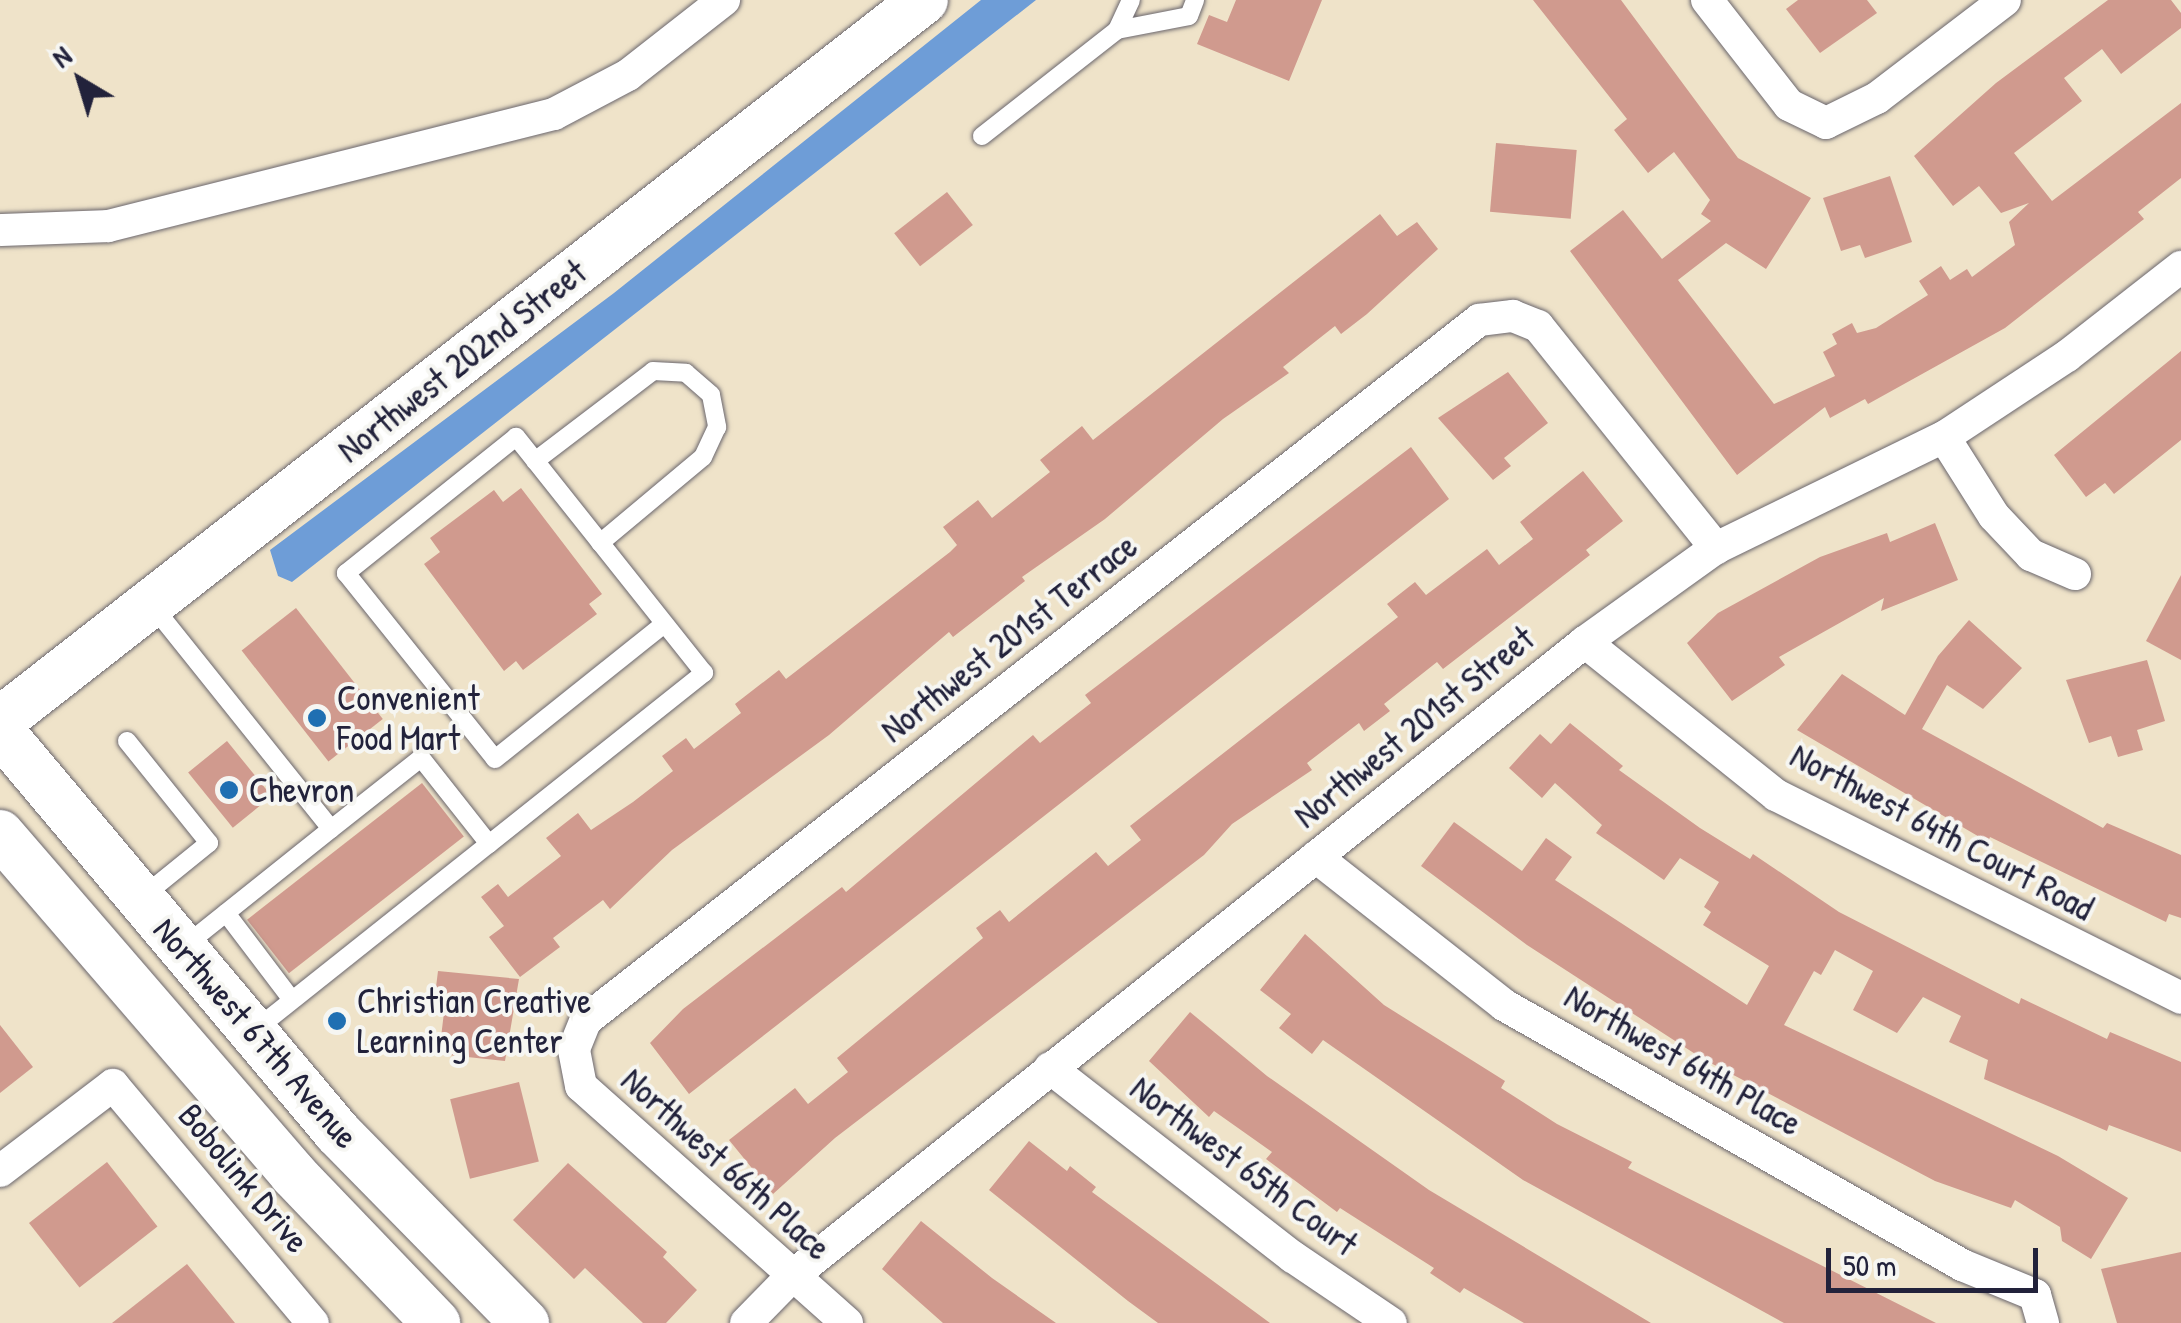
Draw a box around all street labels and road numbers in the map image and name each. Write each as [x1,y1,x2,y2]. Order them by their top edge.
street label: Northwest 202nd Street [329,251,595,471]
street label: Northwest 201st Terrace [873,525,1145,751]
street label: Northwest 201st Street [1286,617,1542,837]
street label: Northwest 64th Court Road [1783,734,2101,930]
street label: Northwest 67th Avenue [145,909,367,1157]
street label: Northwest 64th Place [1557,975,1809,1145]
street label: Northwest 66th Place [613,1059,839,1269]
street label: Northwest 65th Court [1122,1067,1366,1265]
street label: Bobolink Drive [169,1095,319,1261]

